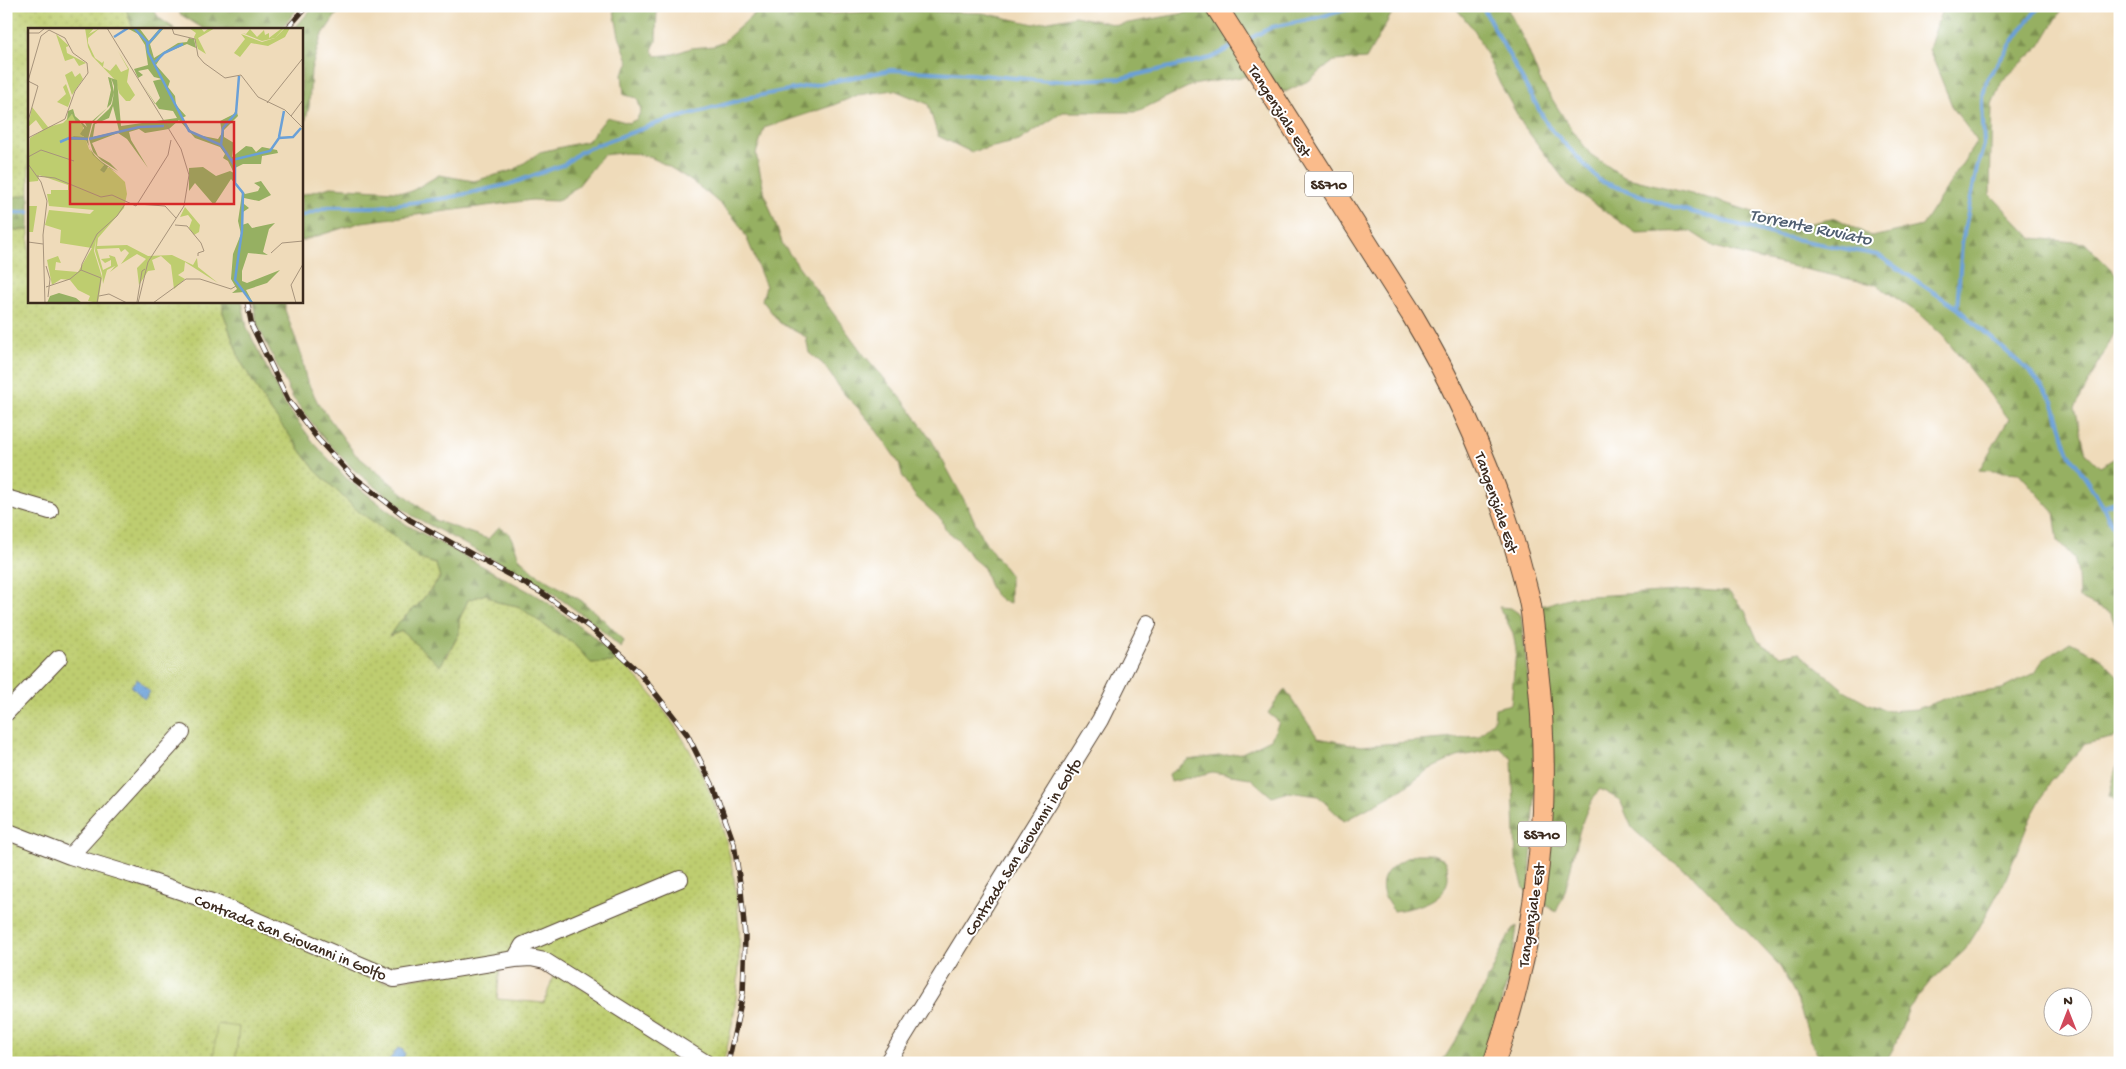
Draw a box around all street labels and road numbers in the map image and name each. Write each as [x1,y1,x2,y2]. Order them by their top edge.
street label: Tangenziale Est [1242,61,1315,163]
road number: SS710 [1305,172,1353,196]
street label: Tangenziale Est [1468,449,1521,557]
street label: Contrada San Giovanni in Golfo [962,756,1088,940]
road number: SS710 [1518,822,1566,846]
street label: Tangenziale Est [1516,861,1551,970]
street label: Contrada San Giovanni in Golfo [191,892,389,987]

